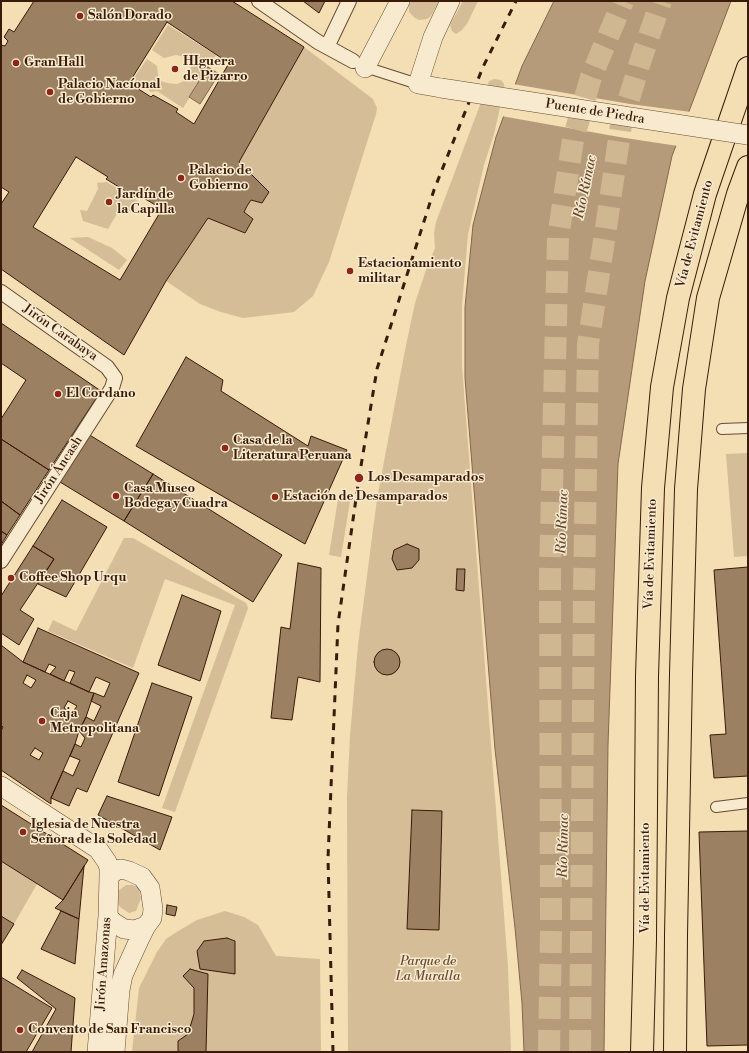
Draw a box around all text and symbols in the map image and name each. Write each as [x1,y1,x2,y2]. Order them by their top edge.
place label: Salón Dorado [88,8,172,24]
marker: Salón Dorado [75,11,85,21]
place label: HIguera de Pizarro [183,54,248,85]
place label: Gran Hall [24,55,84,71]
marker: Gran Hall [11,58,21,68]
marker: HIguera de Pizarro [170,64,180,74]
place label: Palacio Nacíonal de Gobierno [58,77,160,108]
marker: Palacio Nacíonal de Gobierno [45,87,55,97]
street label: Puente de Piedra [544,96,646,128]
water label: Río Rímac [571,154,601,220]
place label: Palacio de Gobierno [189,163,252,194]
marker: Palacio de Gobierno [176,173,186,183]
street label: Vía de Evitamiento [673,178,717,290]
place label: Jardín de la Capilla [117,187,175,218]
marker: Jardín de la Capilla [104,197,114,207]
place label: Estacionamiento militar [358,256,462,287]
marker: Estacionamiento militar [345,266,355,276]
street label: Jirón Carabaya [20,301,100,365]
place label: El Cordano [66,386,136,402]
marker: El Cordano [53,389,63,399]
place label: Casa de la Literatura Peruana [233,433,351,464]
street label: Jirón Áncash [32,434,86,506]
marker: Casa de la Literatura Peruana [220,443,230,453]
place label: Los Desamparados [368,470,484,486]
marker: Los Desamparados [353,472,365,484]
place label: Casa Museo Bodega y Cuadra [124,481,228,512]
place label: Estación de Desamparados [283,489,448,505]
water label: Río Rímac [553,490,573,554]
marker: Casa Museo Bodega y Cuadra [111,491,121,501]
marker: Estación de Desamparados [270,492,280,502]
street label: Vía de Evitamiento [641,498,661,610]
place label: Coffee Shop Urqu [19,570,126,586]
marker: Coffee Shop Urqu [6,573,16,583]
place label: Caja Metropolitana [50,706,139,737]
marker: Caja Metropolitana [37,716,47,726]
water label: Río Rímac [555,814,573,878]
place label: Iglesia de Nuestra Señora de la Soledad [31,817,157,848]
street label: Vía de Evitamiento [638,822,654,934]
marker: Iglesia de Nuestra Señora de la Soledad [18,827,28,837]
street label: Jirón Amazonas [93,917,115,1011]
park label: Parque de La Muralla [396,954,460,985]
place label: Convento de San Francisco [28,1022,191,1038]
marker: Convento de San Francisco [15,1025,25,1035]

